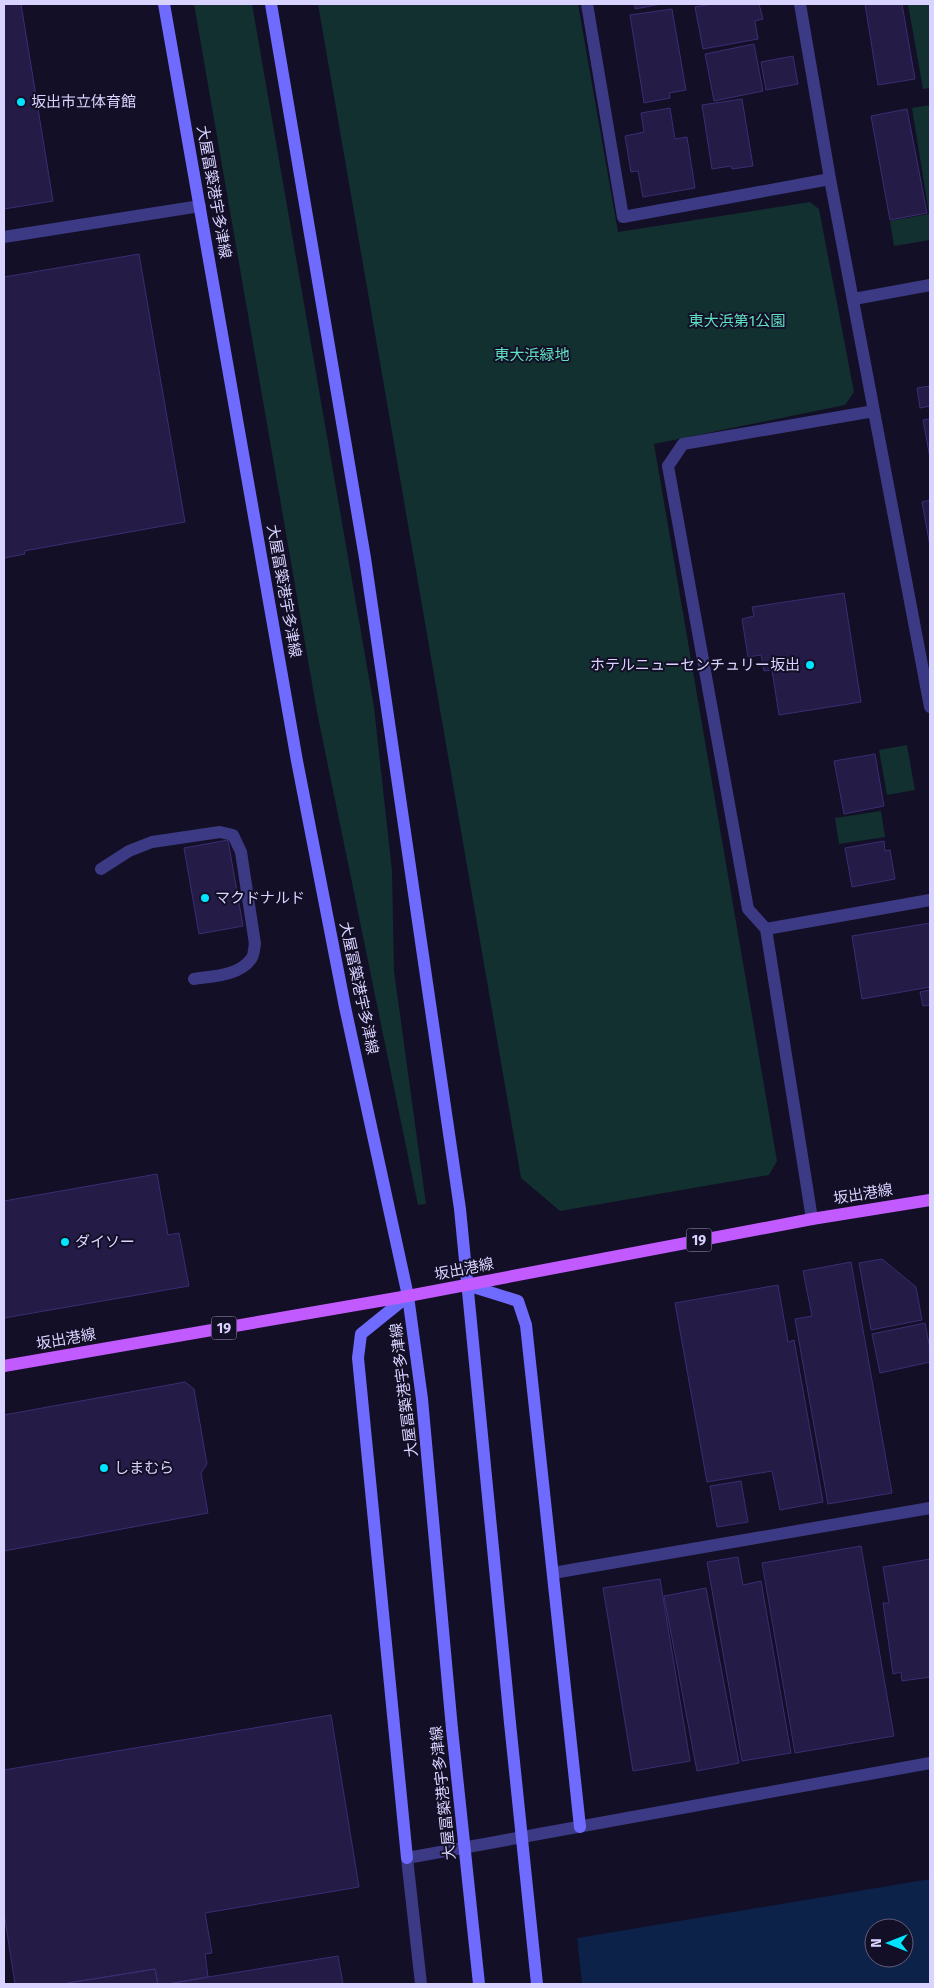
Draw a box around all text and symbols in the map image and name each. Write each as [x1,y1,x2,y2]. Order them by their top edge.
place label: 坂出市立体育館 [31,93,136,111]
marker: 坂出市立体育館 [15,96,27,108]
street label: 大屋冨築港宇多津線 [193,124,235,260]
park label: 東大浜第1公園 [689,312,785,330]
park label: 東大浜緑地 [494,346,570,364]
street label: 大屋冨築港宇多津線 [263,523,305,659]
place label: ホテルニューセンチュリー坂出 [590,656,800,674]
marker: ホテルニューセンチュリー坂出 [804,659,816,671]
place label: マクドナルド [215,889,305,907]
marker: マクドナルド [199,892,211,904]
street label: 大屋冨築港宇多津線 [336,920,382,1056]
street label: 坂出港線 [832,1180,894,1208]
road number: 19 [686,1228,712,1252]
place label: ダイソー [75,1233,135,1251]
marker: ダイソー [59,1236,71,1248]
street label: 坂出港線 [433,1254,495,1284]
road number: 19 [212,1316,236,1340]
street label: 大屋冨築港宇多津線 [387,1322,421,1458]
street label: 坂出港線 [35,1325,97,1353]
place label: しまむら [114,1459,174,1477]
marker: しまむら [98,1462,110,1474]
street label: 大屋冨築港宇多津線 [427,1725,459,1861]
north arrow [864,1918,914,1968]
text: N [868,1938,885,1948]

